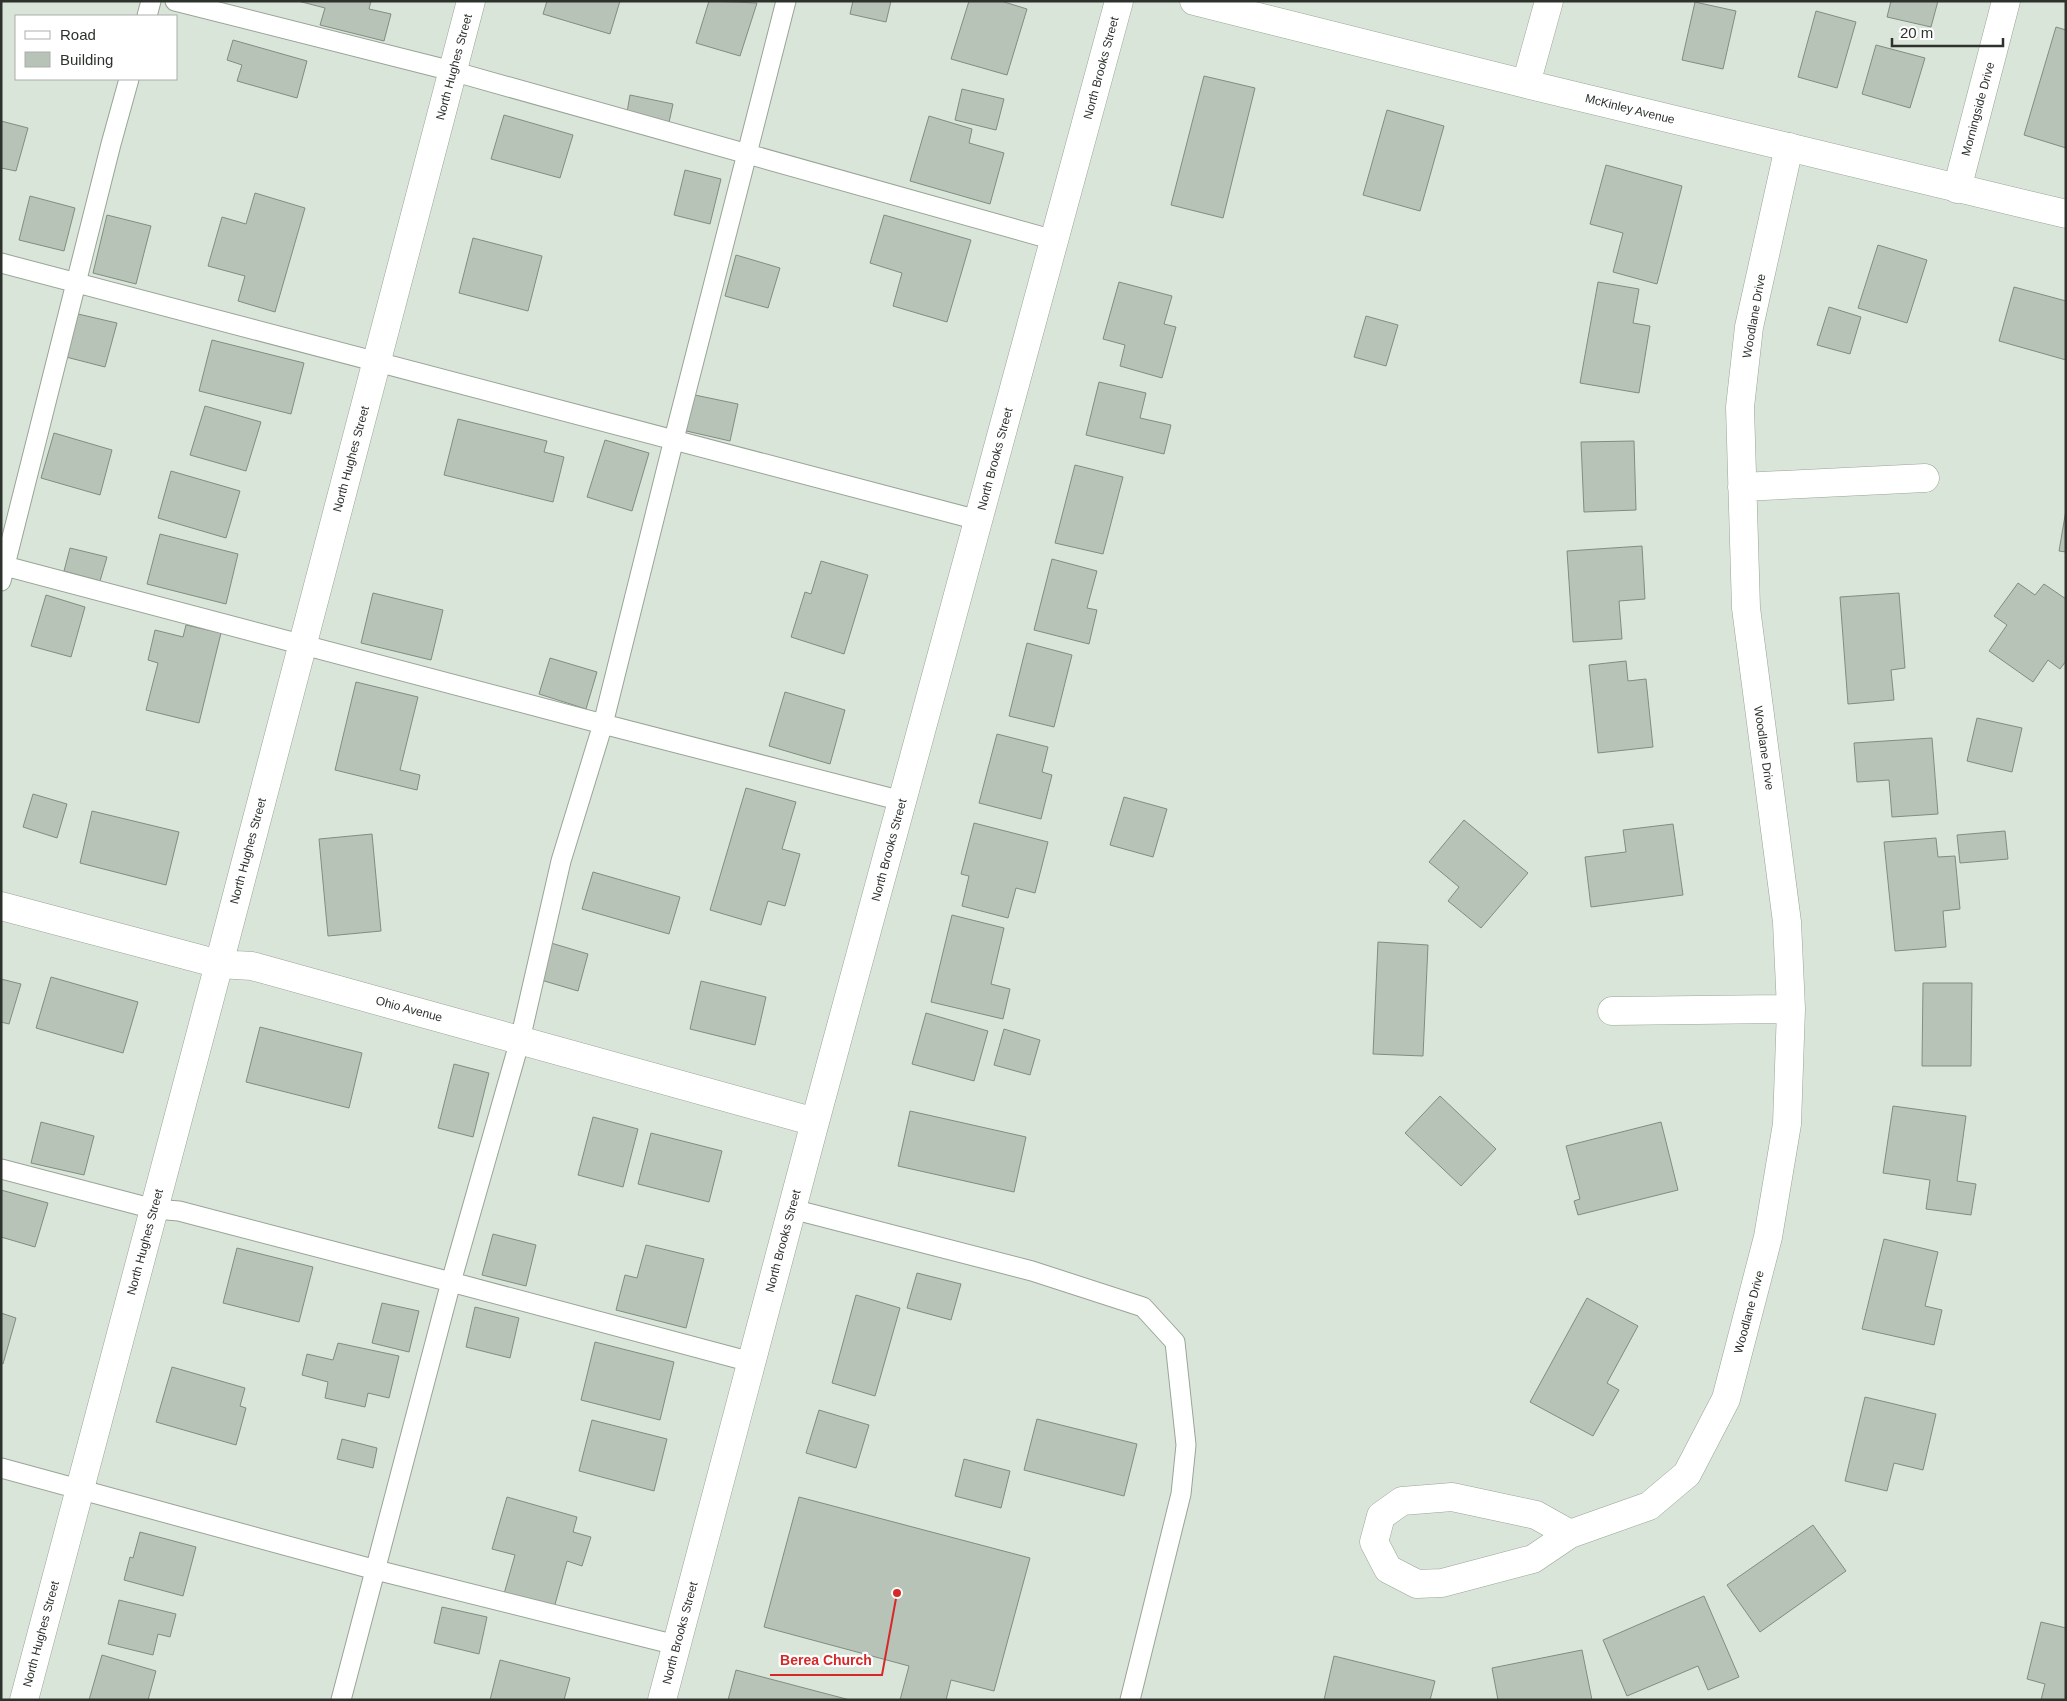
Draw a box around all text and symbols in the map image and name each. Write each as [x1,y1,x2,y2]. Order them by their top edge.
street label: North Hughes Street [433,12,475,122]
legend [15,15,178,80]
street label: North Brooks Street [1081,15,1122,121]
scale bar [1892,15,2003,47]
text: 20 m [1900,24,1933,41]
text: Road [60,26,96,43]
text: Building [60,51,113,68]
street label: Morningside Drive [1959,60,1997,158]
street label: McKinley Avenue [1584,91,1677,127]
street label: Woodlane Drive [1740,273,1768,359]
street label: North Hughes Street [330,404,372,514]
street label: North Brooks Street [975,406,1016,512]
street label: Woodlane Drive [1751,705,1777,791]
street label: North Hughes Street [227,796,269,906]
street label: North Brooks Street [869,797,910,903]
street label: Ohio Avenue [374,993,444,1025]
street label: North Hughes Street [124,1187,166,1297]
street label: North Brooks Street [763,1188,804,1294]
street label: Woodlane Drive [1731,1269,1767,1355]
street label: North Hughes Street [20,1579,62,1689]
street label: North Brooks Street [660,1580,701,1686]
callout: Berea Church [770,1646,882,1675]
text: Berea Church [780,1652,872,1668]

